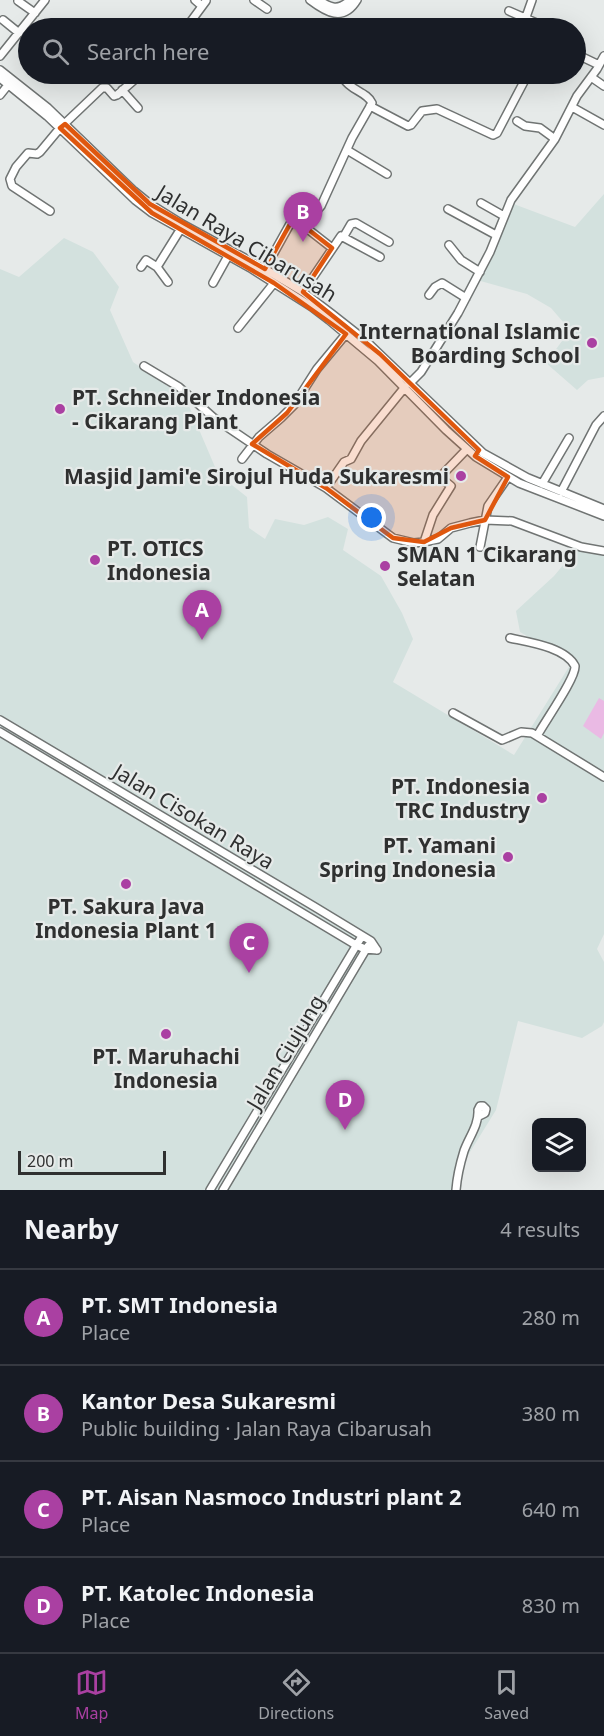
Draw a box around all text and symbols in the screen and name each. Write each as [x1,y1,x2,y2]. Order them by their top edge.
search box [18,18,586,84]
icon: search [39,35,72,68]
text: Search here [87,36,209,66]
street label: Jalan Raya Cibarusah [150,177,342,308]
pin: B [284,192,322,242]
place label: International Islamic Boarding School [359,317,580,369]
marker: International Islamic Boarding School [585,336,599,350]
place label: PT. Schneider Indonesia - Cikarang Plant [72,383,320,435]
marker: PT. Schneider Indonesia - Cikarang Plant [53,402,67,416]
place label: Masjid Jami'e Sirojul Huda Sukaresmi [64,462,449,490]
marker: Masjid Jami'e Sirojul Huda Sukaresmi [454,469,468,483]
your location [357,503,386,532]
place label: PT. OTICS Indonesia [107,534,211,586]
place label: SMAN 1 Cikarang Selatan [397,540,577,592]
marker: PT. OTICS Indonesia [88,553,102,567]
marker: SMAN 1 Cikarang Selatan [378,559,392,573]
pin: A [182,590,222,640]
street label: Jalan Cisokan Raya [106,756,280,875]
place label: PT. Indonesia TRC Industry [391,772,530,824]
marker: PT. Indonesia TRC Industry [535,791,549,805]
place label: PT. Yamani Spring Indonesia [319,831,496,883]
marker: PT. Yamani Spring Indonesia [501,850,515,864]
marker: PT. Sakura Java Indonesia Plant 1 [119,877,133,891]
place label: PT. Sakura Java Indonesia Plant 1 [35,892,217,944]
pin: C [230,924,268,973]
street label: Jalan Ciujung [239,989,330,1116]
marker: PT. Maruhachi Indonesia [159,1027,173,1041]
place label: PT. Maruhachi Indonesia [92,1042,240,1094]
pin: D [326,1080,364,1130]
map controls [532,1118,586,1172]
button: layers [532,1118,586,1172]
scale bar [18,1148,166,1176]
text: 200 m [27,1150,74,1172]
text: Nearby [24,1211,119,1247]
text: 4 results [500,1216,580,1243]
text: PT. SMT Indonesia [81,1289,278,1319]
text: A [37,1304,50,1331]
text: 280 m [522,1304,580,1331]
text: Place [81,1319,130,1346]
text: Kantor Desa Sukaresmi [81,1385,336,1415]
text: B [37,1400,50,1427]
text: 380 m [522,1400,580,1427]
text: Public building · Jalan Raya Cibarusah [81,1415,432,1442]
text: PT. Aisan Nasmoco Industri plant 2 [81,1481,462,1511]
text: C [37,1496,50,1523]
text: 640 m [522,1496,580,1523]
text: Place [81,1511,130,1538]
text: PT. Katolec Indonesia [81,1577,315,1607]
text: D [36,1592,51,1619]
text: 830 m [522,1592,580,1619]
text: Place [81,1607,130,1634]
tab: Map [75,1666,108,1724]
tab: Directions [258,1666,334,1724]
tab: Saved [484,1666,529,1724]

